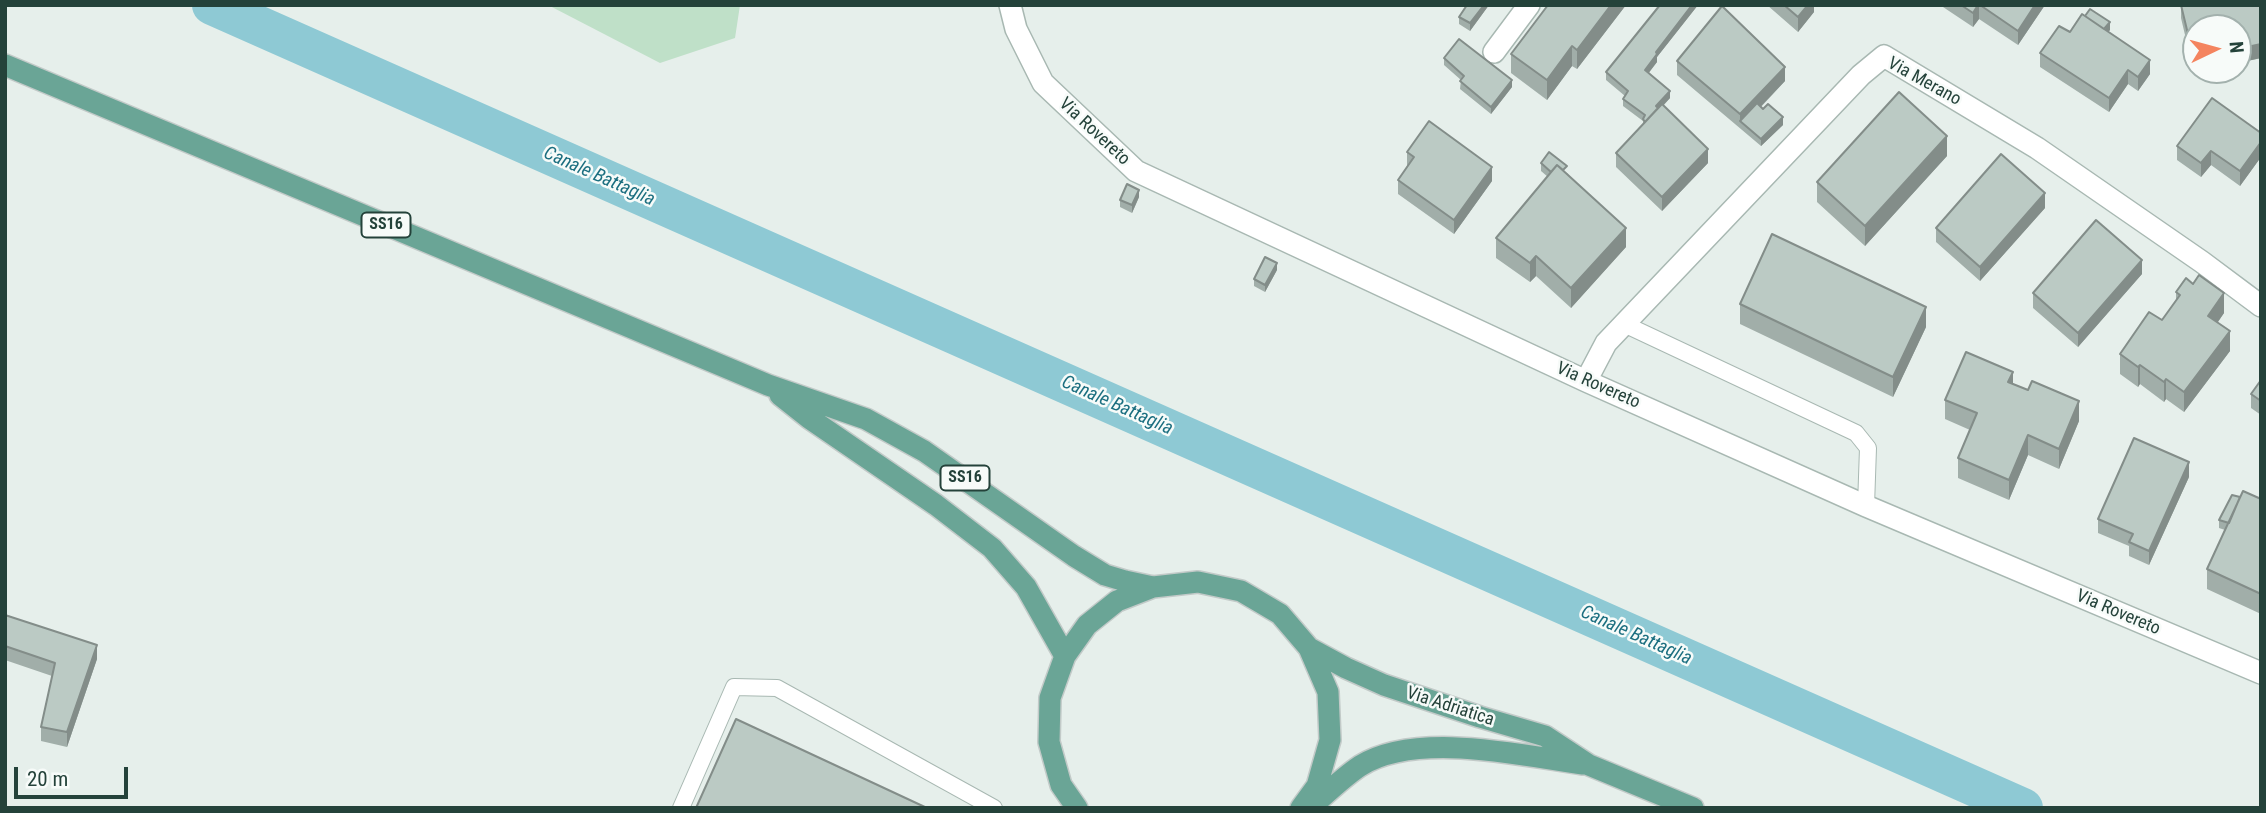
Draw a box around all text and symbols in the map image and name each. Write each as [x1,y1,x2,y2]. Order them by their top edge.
north arrow [2182,14,2252,84]
text: N [2224,40,2248,54]
street label: Via Merano [1884,53,1964,111]
street label: Via Rovereto [1054,94,1134,170]
water label: Canale Battaglia [540,142,658,212]
road number: SS16 [362,213,410,238]
street label: Via Rovereto [1553,358,1643,414]
water label: Canale Battaglia [1058,371,1176,441]
road number: SS16 [940,466,990,491]
street label: Via Rovereto [2073,586,2163,640]
water label: Canale Battaglia [1577,601,1695,671]
street label: Via Adriatica [1403,683,1497,731]
scale bar [18,754,131,798]
text: 20 m [27,767,68,791]

